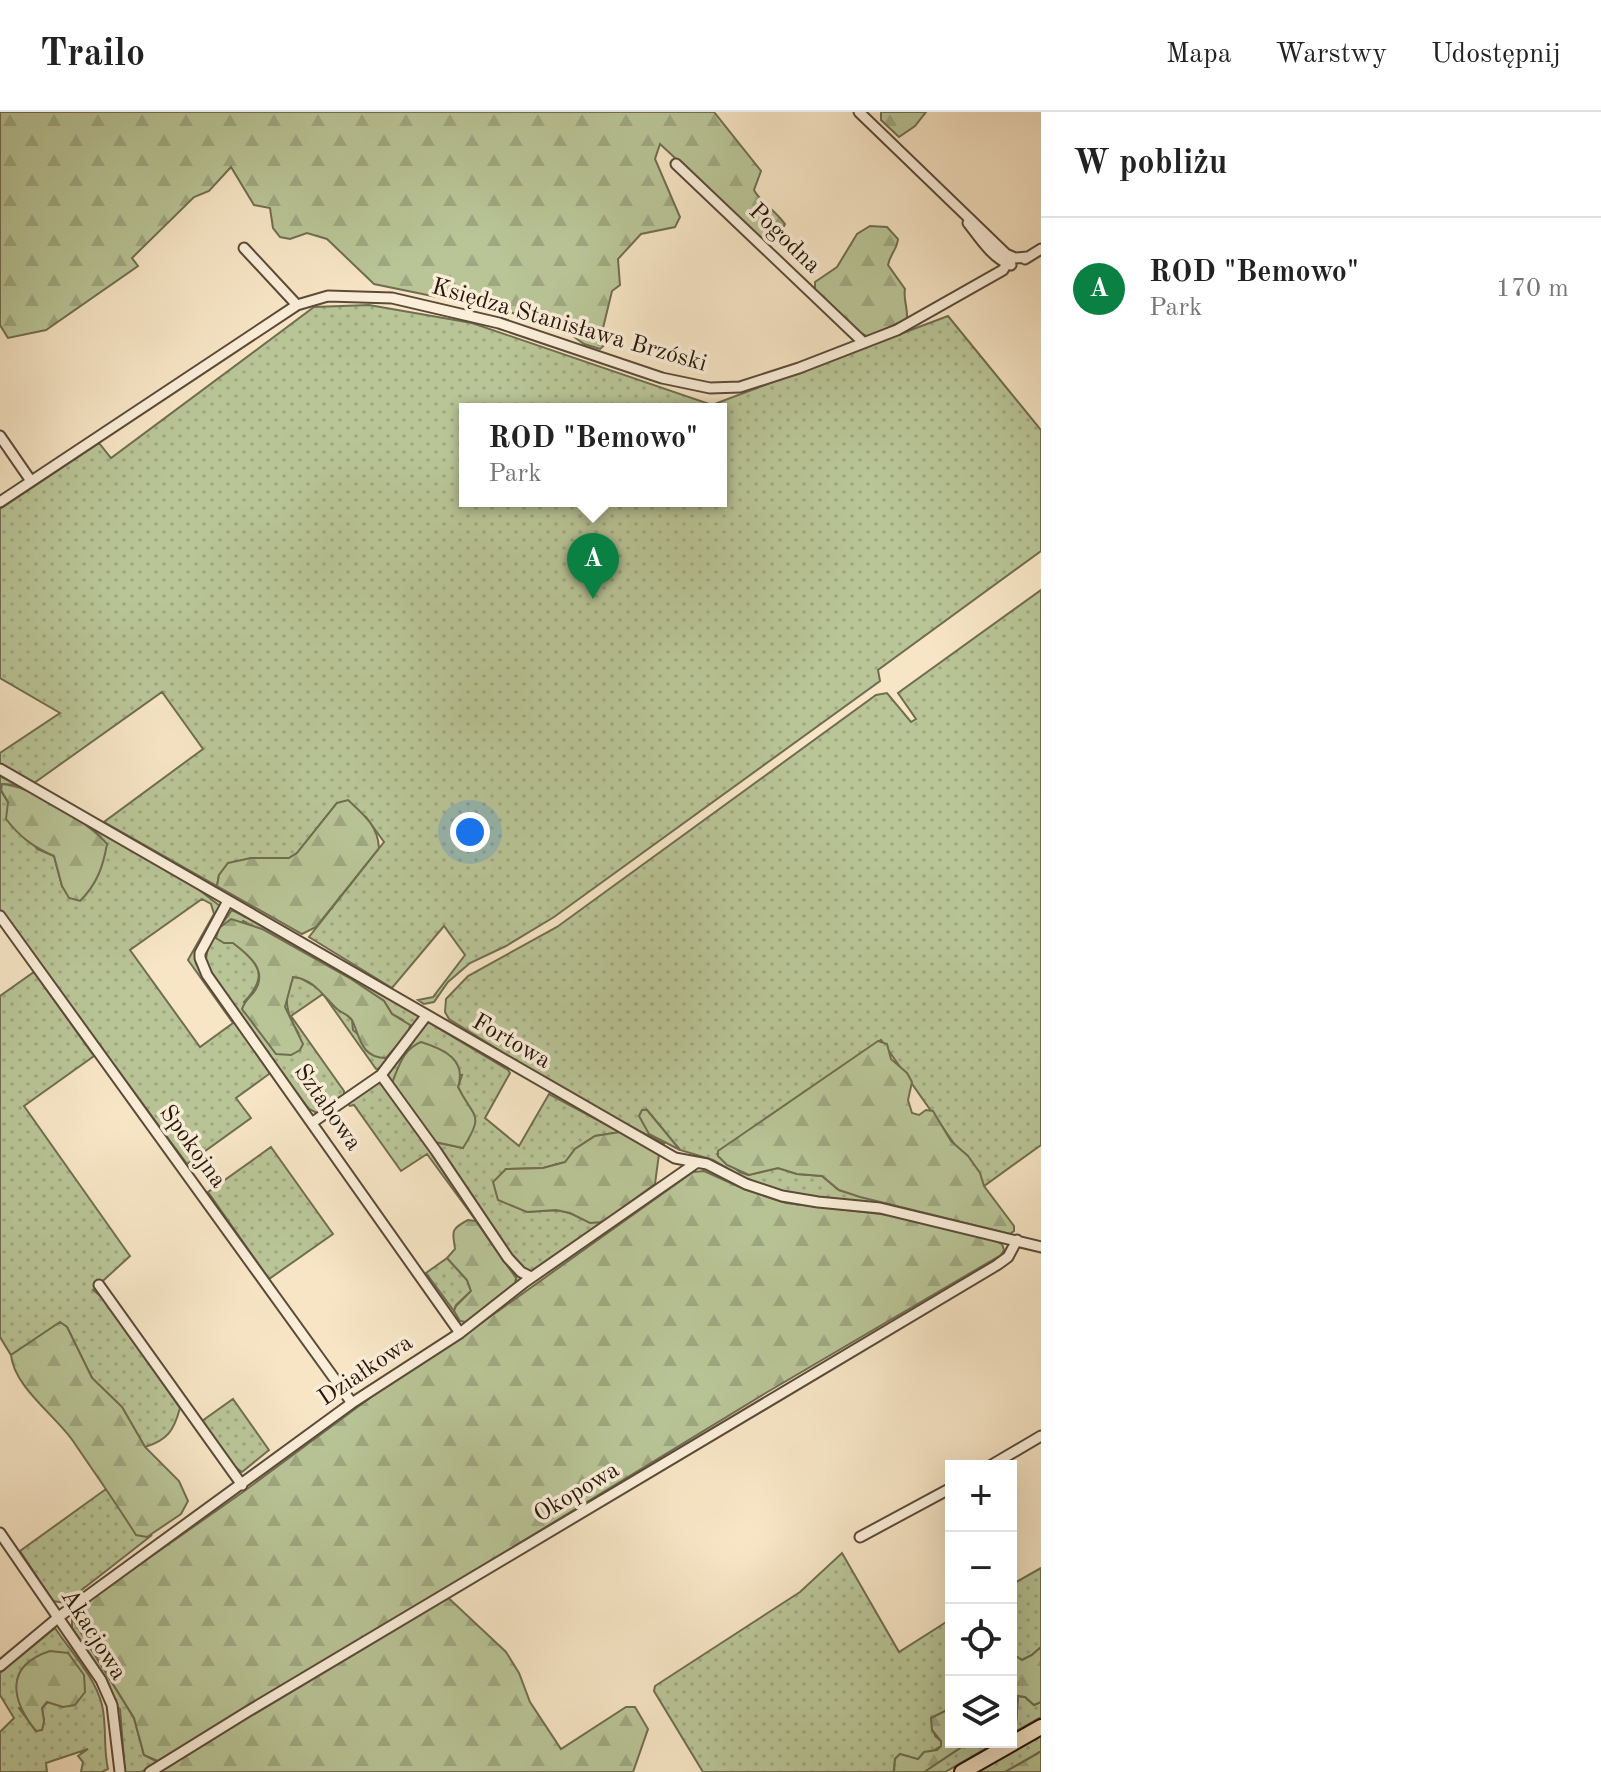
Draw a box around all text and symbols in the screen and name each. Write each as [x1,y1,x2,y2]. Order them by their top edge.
text: Trailo [40,36,145,74]
text: Mapa [1166,41,1232,69]
text: Warstwy [1276,41,1387,69]
text: Udostępnij [1431,41,1561,69]
text: W pobliżu [1073,147,1228,181]
street label: Pogodna [744,199,825,279]
text: ROD "Bemowo" [1149,258,1359,288]
street label: Księdza Stanisława Brzóski [429,275,709,377]
text: A [1089,276,1109,302]
text: 170 m [1496,276,1569,302]
text: Park [1149,295,1203,321]
popup [459,403,727,507]
text: ROD "Bemowo" [488,424,698,454]
text: Park [488,461,542,487]
pin: A [567,533,619,599]
your location [450,812,490,852]
street label: Fortowa [468,1010,554,1074]
street label: Sztabowa [289,1060,365,1156]
street label: Spokojna [154,1101,230,1193]
street label: Działkowa [315,1331,418,1411]
street label: Okopowa [530,1458,624,1528]
map controls [945,1460,1017,1748]
button: + [945,1460,1017,1532]
button: − [945,1532,1017,1604]
street label: Akacjowa [56,1585,130,1685]
button: locate [945,1604,1017,1676]
button: layers [945,1676,1017,1748]

